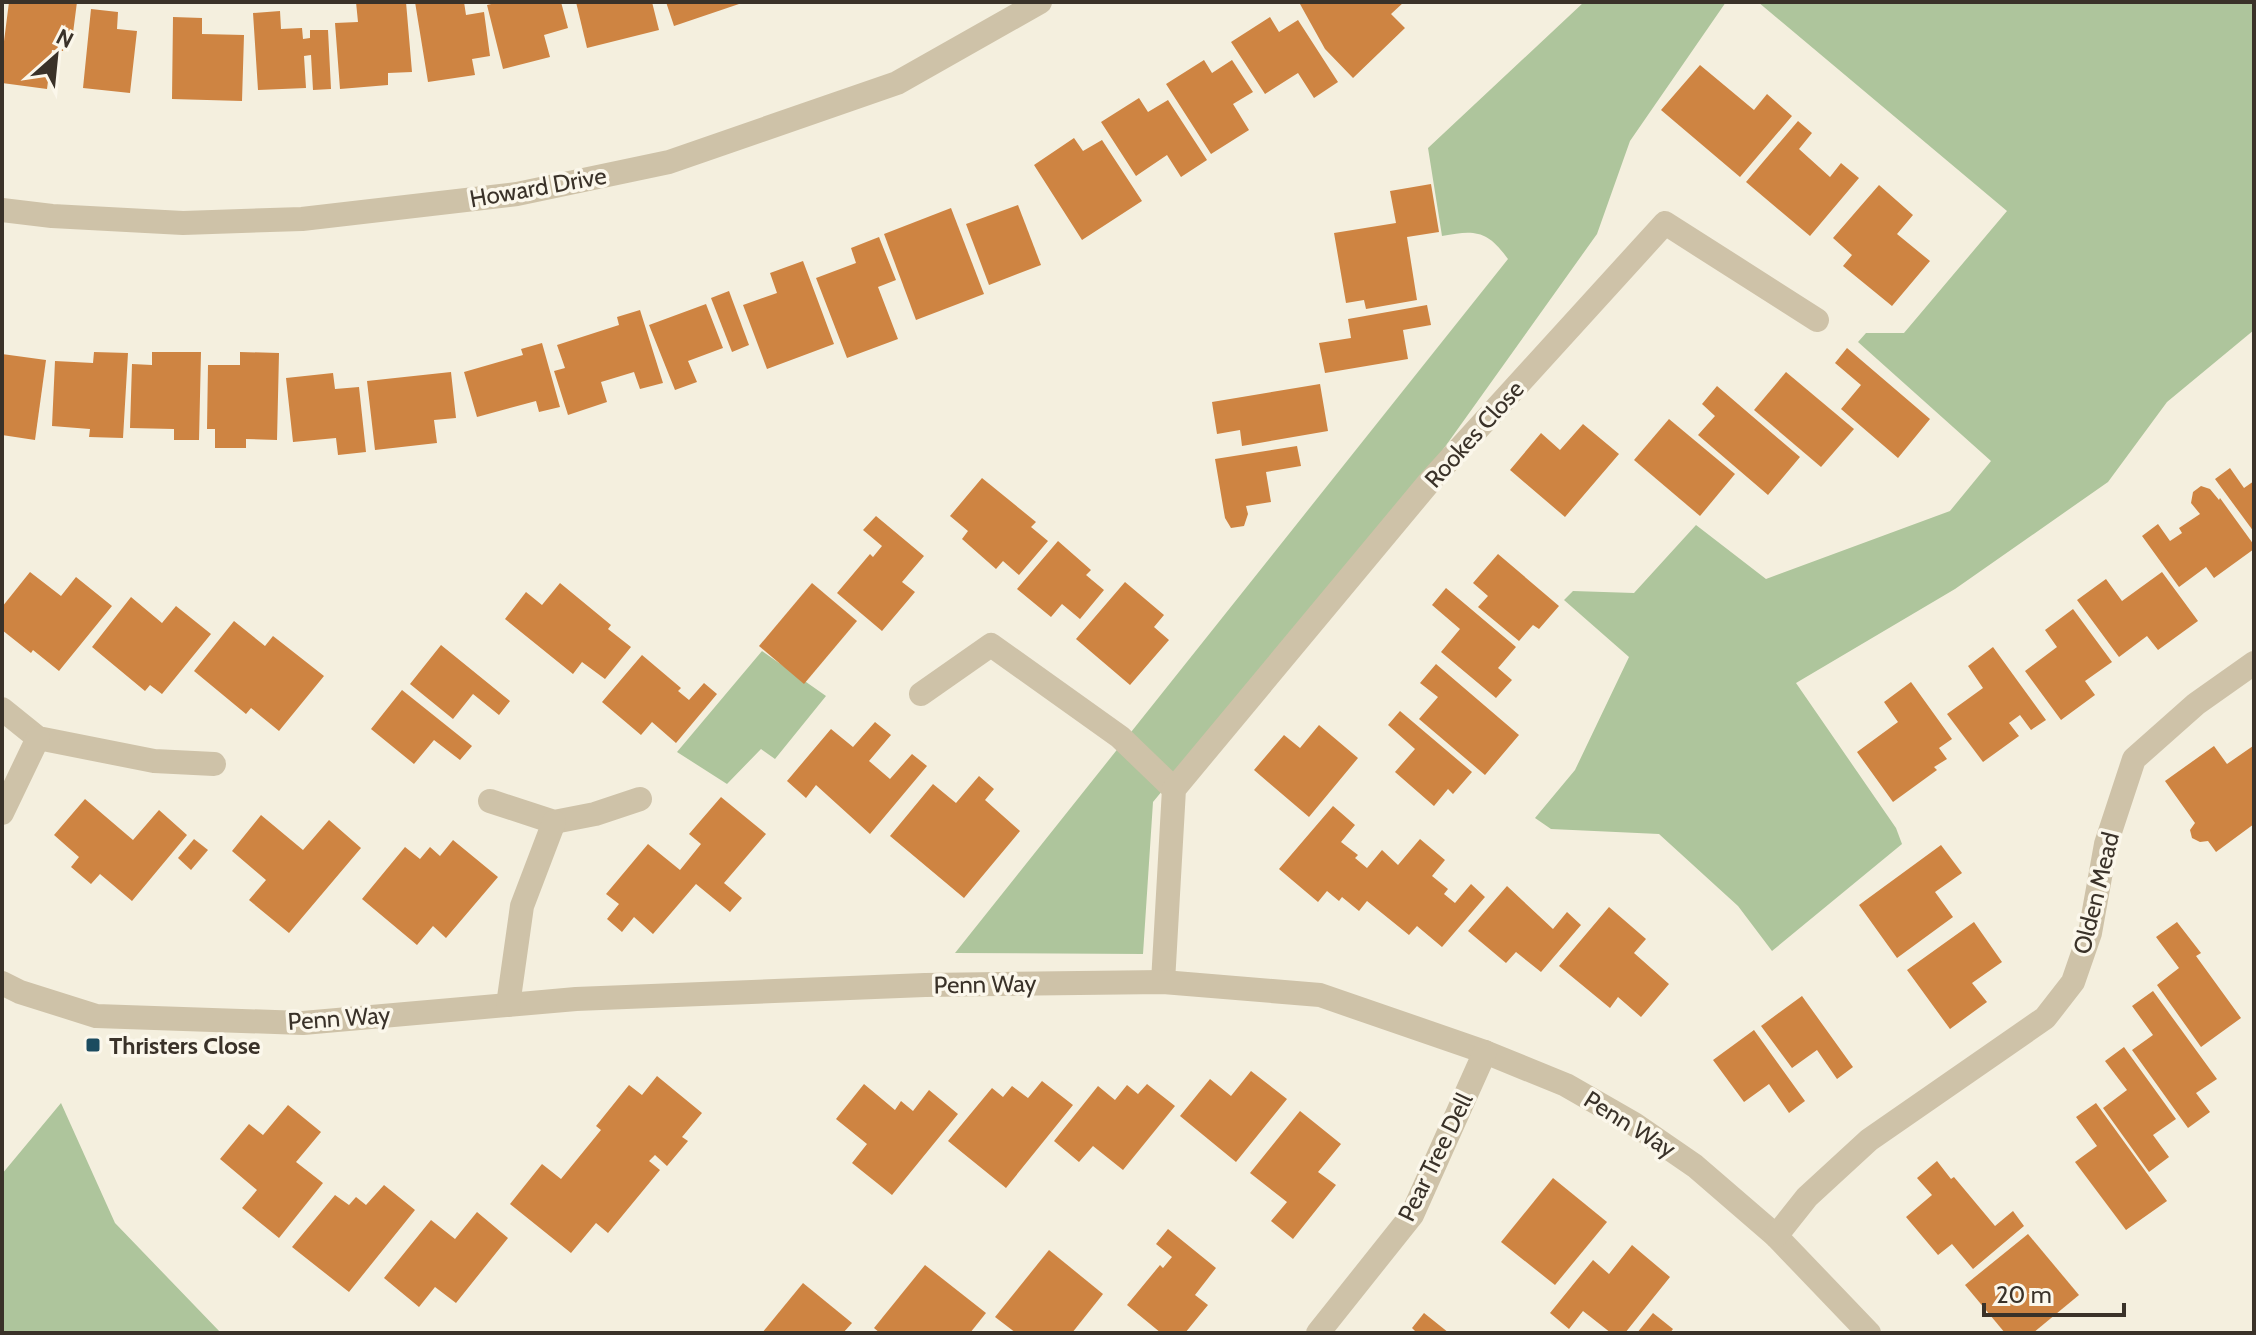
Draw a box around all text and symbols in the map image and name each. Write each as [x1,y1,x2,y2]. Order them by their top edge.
north arrow [16,16,96,96]
text: N [52,23,78,54]
street label: Howard Drive [467,161,609,213]
street label: Rookes Close [1418,374,1530,494]
street label: Olden Mead [2067,829,2125,957]
street label: Penn Way [933,969,1037,999]
street label: Penn Way [287,1000,391,1036]
place label: Thristers Close [109,1031,260,1060]
marker: Thristers Close [84,1036,102,1054]
street label: Penn Way [1579,1084,1681,1164]
street label: Pear Tree Dell [1391,1088,1479,1226]
scale bar [1984,1267,2124,1317]
text: 20 m [1996,1280,2052,1309]

